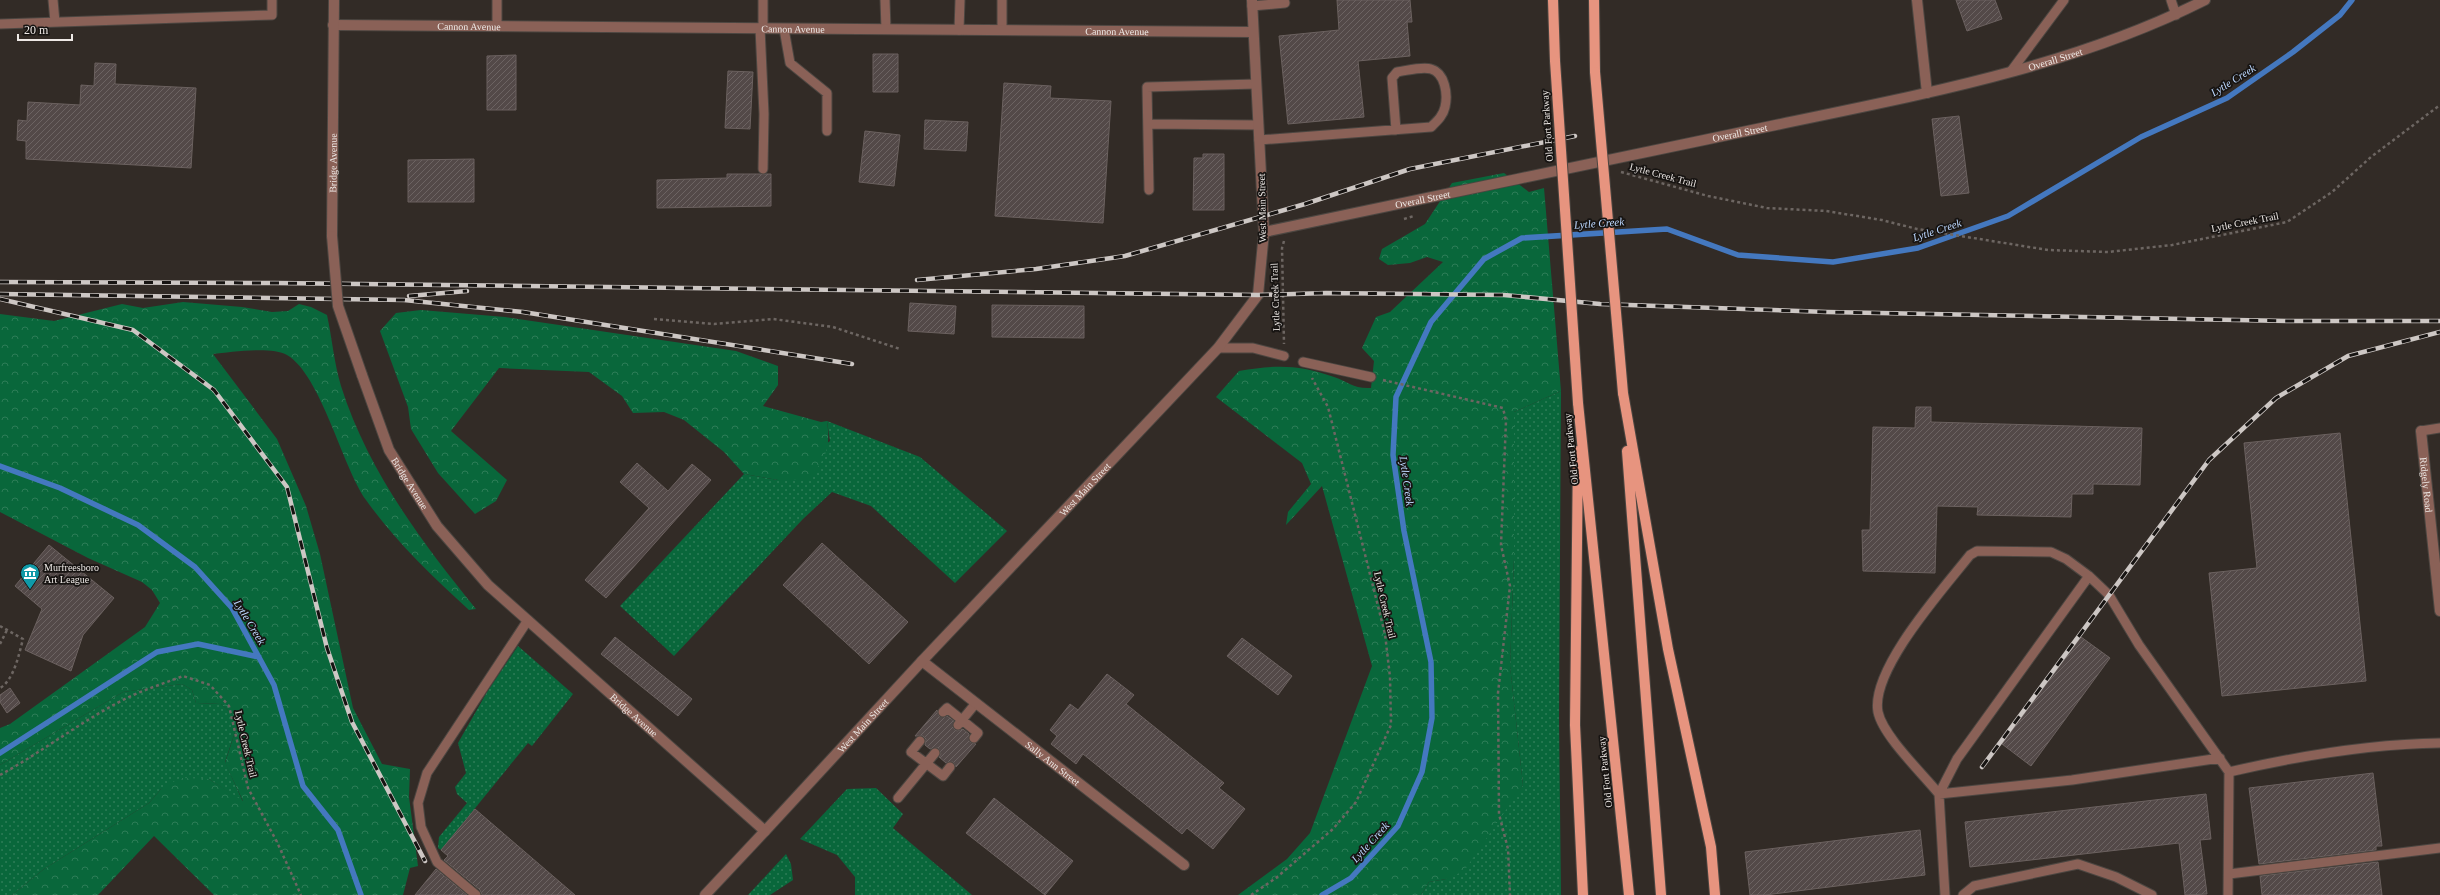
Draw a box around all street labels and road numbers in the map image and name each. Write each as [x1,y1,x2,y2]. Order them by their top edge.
street label: Cannon Avenue [437,20,501,32]
street label: Cannon Avenue [761,23,825,34]
street label: Cannon Avenue [1085,25,1149,37]
street label: Overall Street [2027,45,2084,72]
street label: Old Fort Parkway [1539,90,1555,162]
street label: Overall Street [1711,121,1768,144]
street label: Bridge Avenue [327,133,338,193]
street label: Lytle Creek Trail [1629,161,1698,189]
street label: West Main Street [1256,173,1268,243]
street label: Overall Street [1394,188,1451,210]
street label: Lytle Creek Trail [2210,210,2280,234]
street label: Lytle Creek Trail [1268,262,1282,331]
street label: Old Fort Parkway [1562,413,1580,485]
street label: Bridge Avenue [389,455,431,512]
street label: Ridgely Road [2418,457,2435,513]
street label: West Main Street [1057,460,1113,518]
street label: Lytle Creek Trail [1372,570,1398,640]
street label: Bridge Avenue [608,691,660,739]
street label: West Main Street [835,696,890,754]
street label: Lytle Creek Trail [233,709,259,779]
street label: Old Fort Parkway [1596,736,1614,808]
street label: Sally Ann Street [1024,738,1082,788]

